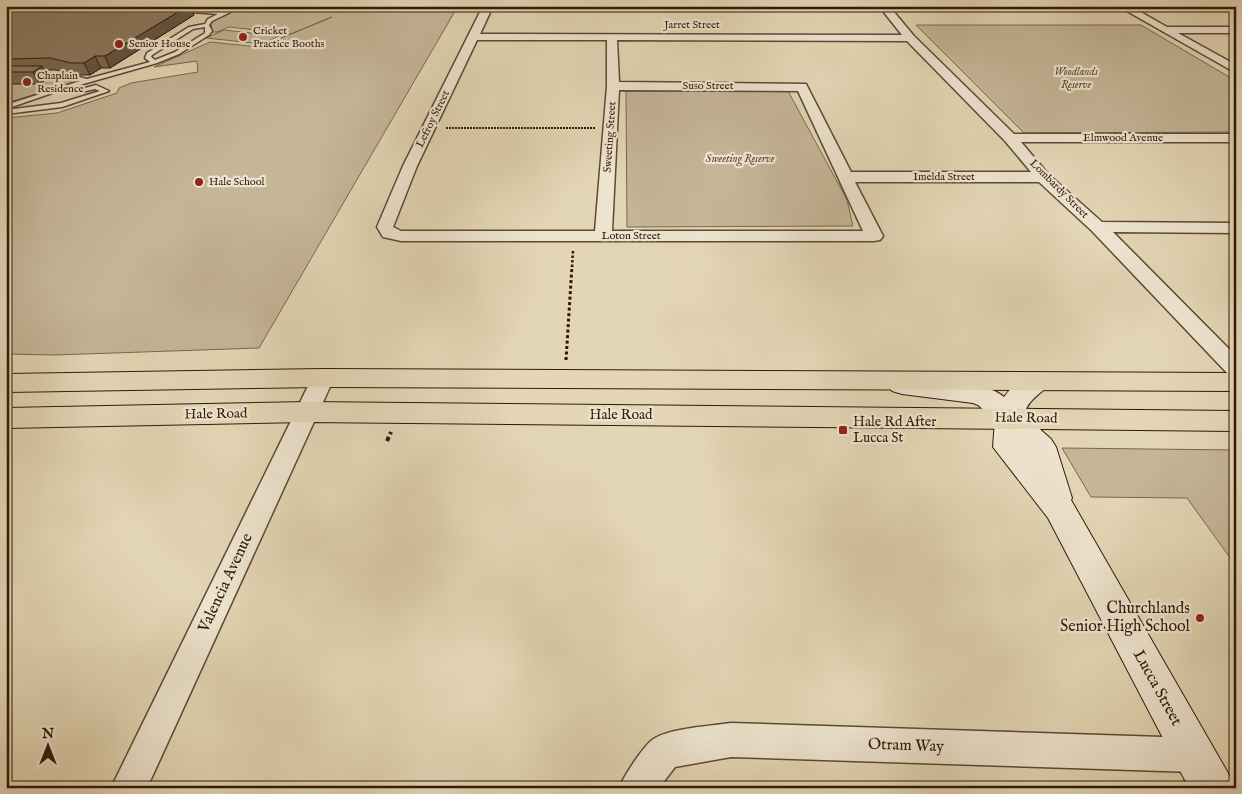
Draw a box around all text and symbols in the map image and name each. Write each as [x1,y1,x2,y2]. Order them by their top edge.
street label: Jarret Street [662,18,720,32]
place label: Cricket Practice Booths [253,24,324,51]
marker: Cricket Practice Booths [237,31,249,43]
place label: Senior House [129,37,191,51]
marker: Senior House [113,38,125,50]
park label: Woodlands Reserve [1054,65,1099,92]
place label: Chaplain Residence [37,69,84,96]
marker: Chaplain Residence [21,76,33,88]
street label: Suso Street [683,79,734,93]
street label: Lefroy Street [413,88,453,150]
street label: Sweeting Street [601,101,619,173]
street label: Elmwood Avenue [1083,131,1163,145]
park label: Sweeting Reserve [706,152,775,167]
street label: Lombardy Street [1026,156,1092,222]
street label: Imelda Street [913,170,975,184]
place label: Hale School [209,175,265,189]
marker: Hale School [193,176,205,188]
street label: Loton Street [601,229,661,243]
street label: Hale Road [184,404,248,424]
street label: Hale Road [590,406,653,424]
street label: Hale Road [994,408,1058,428]
place label: Hale Rd After Lucca St [853,413,936,447]
marker: Hale Rd After Lucca St [837,424,849,436]
street label: Valencia Avenue [194,530,258,637]
place label: Churchlands Senior High School [1060,599,1191,637]
marker: Churchlands Senior High School [1194,612,1206,624]
street label: Lucca Street [1128,647,1186,730]
north arrow [22,722,72,772]
text: N [41,725,54,743]
street label: Otram Way [868,735,945,757]

